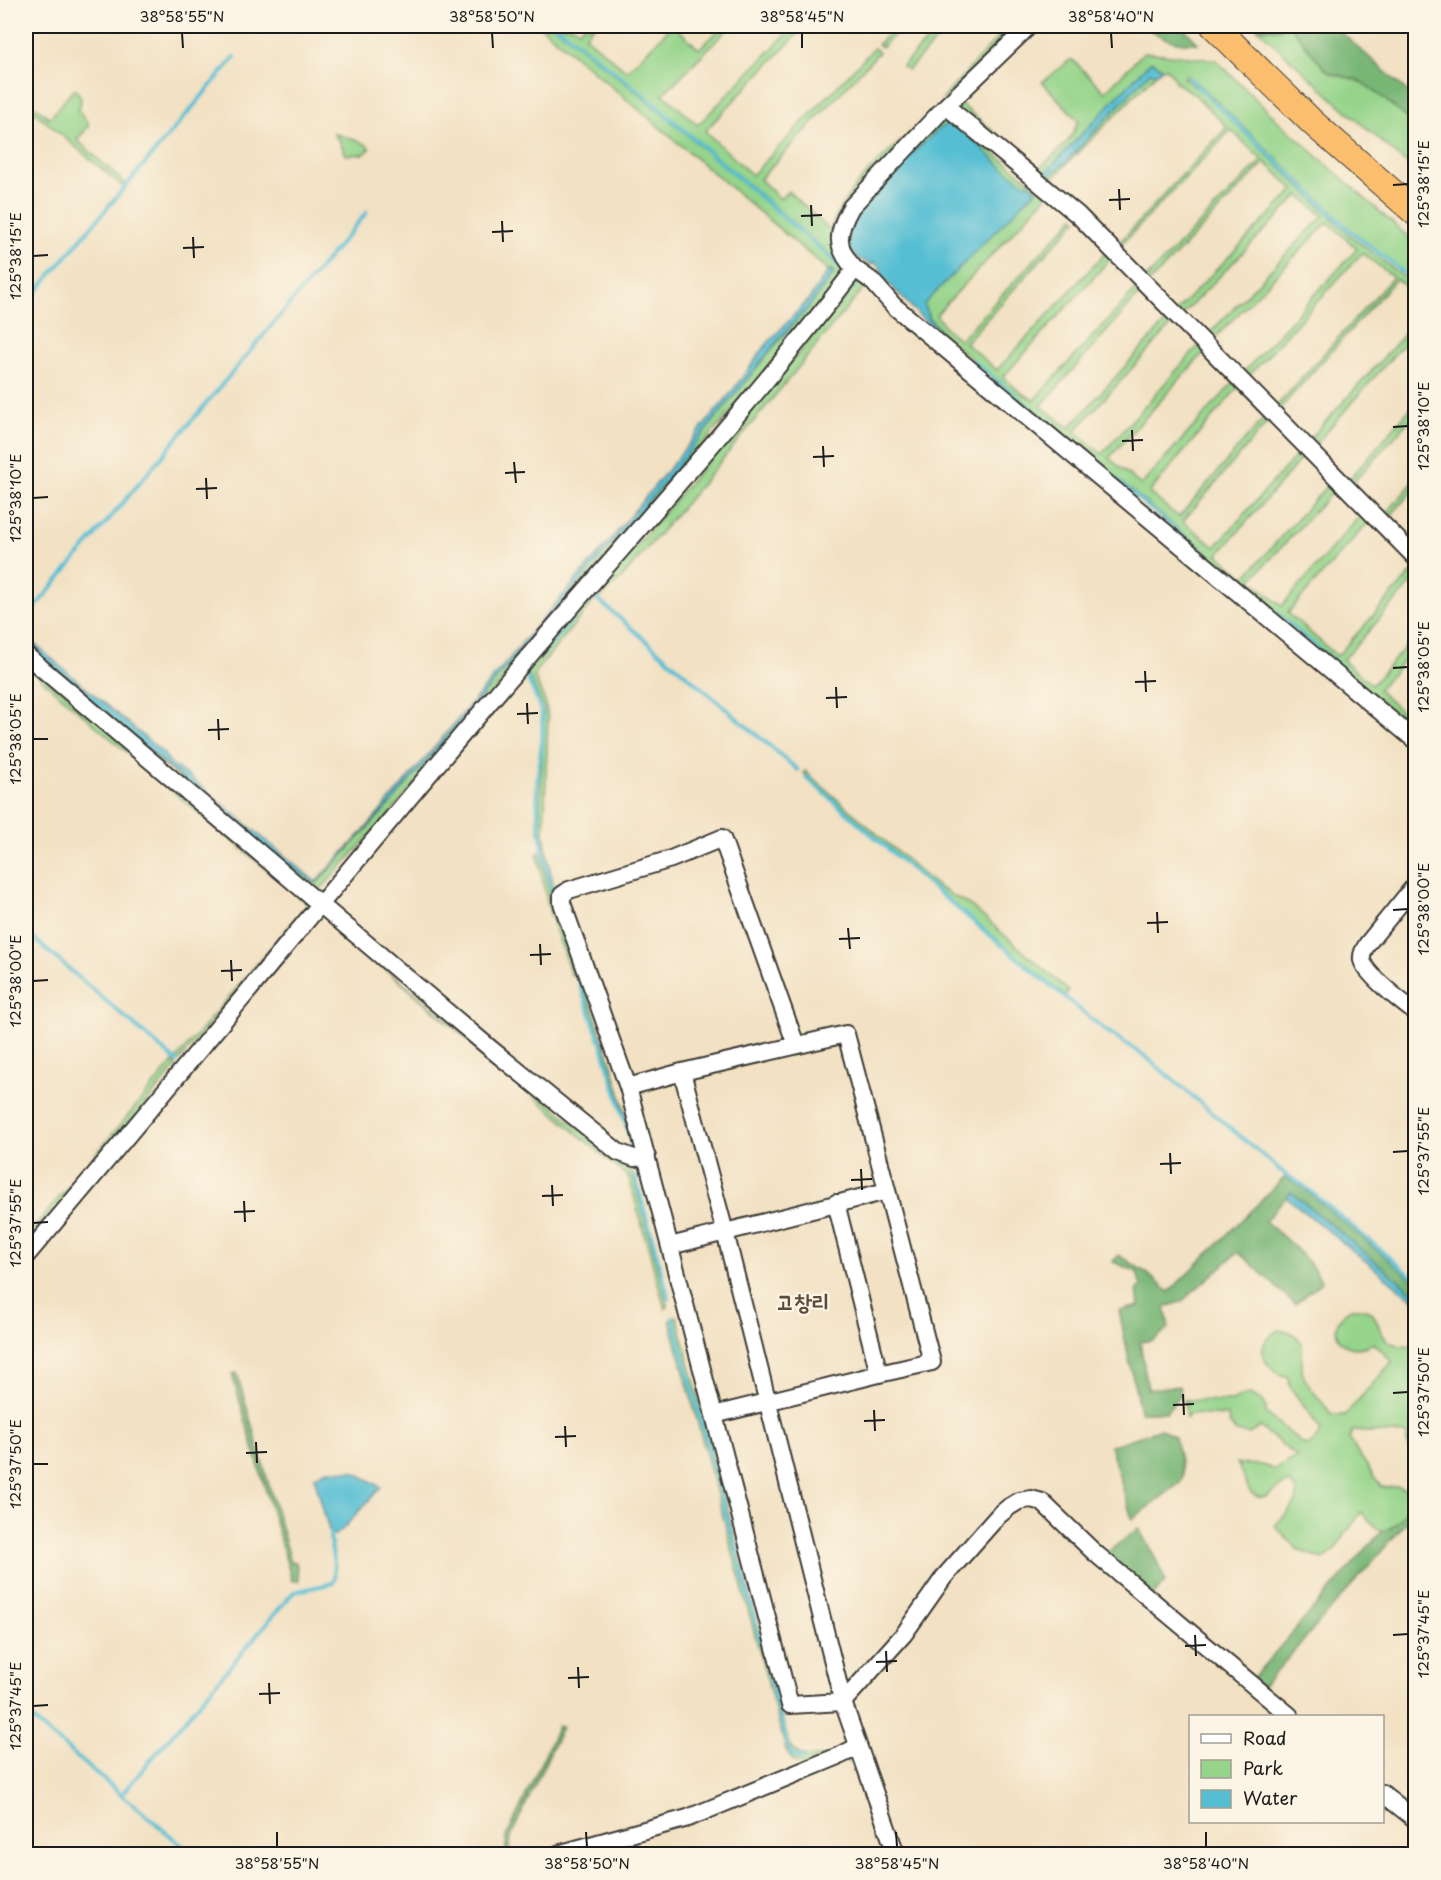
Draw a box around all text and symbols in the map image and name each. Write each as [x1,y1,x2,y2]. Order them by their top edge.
text: 38°58'55"N [139,4,225,27]
text: 38°58'50"N [449,4,535,27]
text: 38°58'45"N [760,4,844,27]
text: 38°58'40"N [1068,4,1154,27]
text: 125°38'15"E [1411,140,1434,228]
text: 125°38'15"E [3,212,26,300]
text: 125°38'10"E [1411,381,1434,471]
text: 125°38'10"E [3,453,26,543]
text: 125°38'05"E [1411,621,1434,713]
text: 125°38'05"E [3,693,26,785]
text: 125°38'00"E [1411,862,1434,956]
text: 125°38'00"E [3,934,26,1028]
text: 125°37'55"E [1411,1107,1434,1195]
text: 125°37'55"E [3,1179,26,1267]
district label: 고창리 [776,1284,830,1317]
text: 125°37'50"E [1411,1347,1434,1437]
text: 125°37'50"E [3,1419,26,1509]
text: 125°37'45"E [1411,1590,1434,1678]
text: 125°37'45"E [3,1662,26,1750]
legend [1189,1715,1384,1823]
text: Road [1243,1724,1287,1751]
text: Park [1243,1754,1283,1781]
text: Water [1243,1784,1298,1811]
text: 38°58'55"N [234,1851,320,1874]
text: 38°58'50"N [544,1851,630,1874]
text: 38°58'45"N [855,1851,939,1874]
text: 38°58'40"N [1163,1851,1249,1874]

